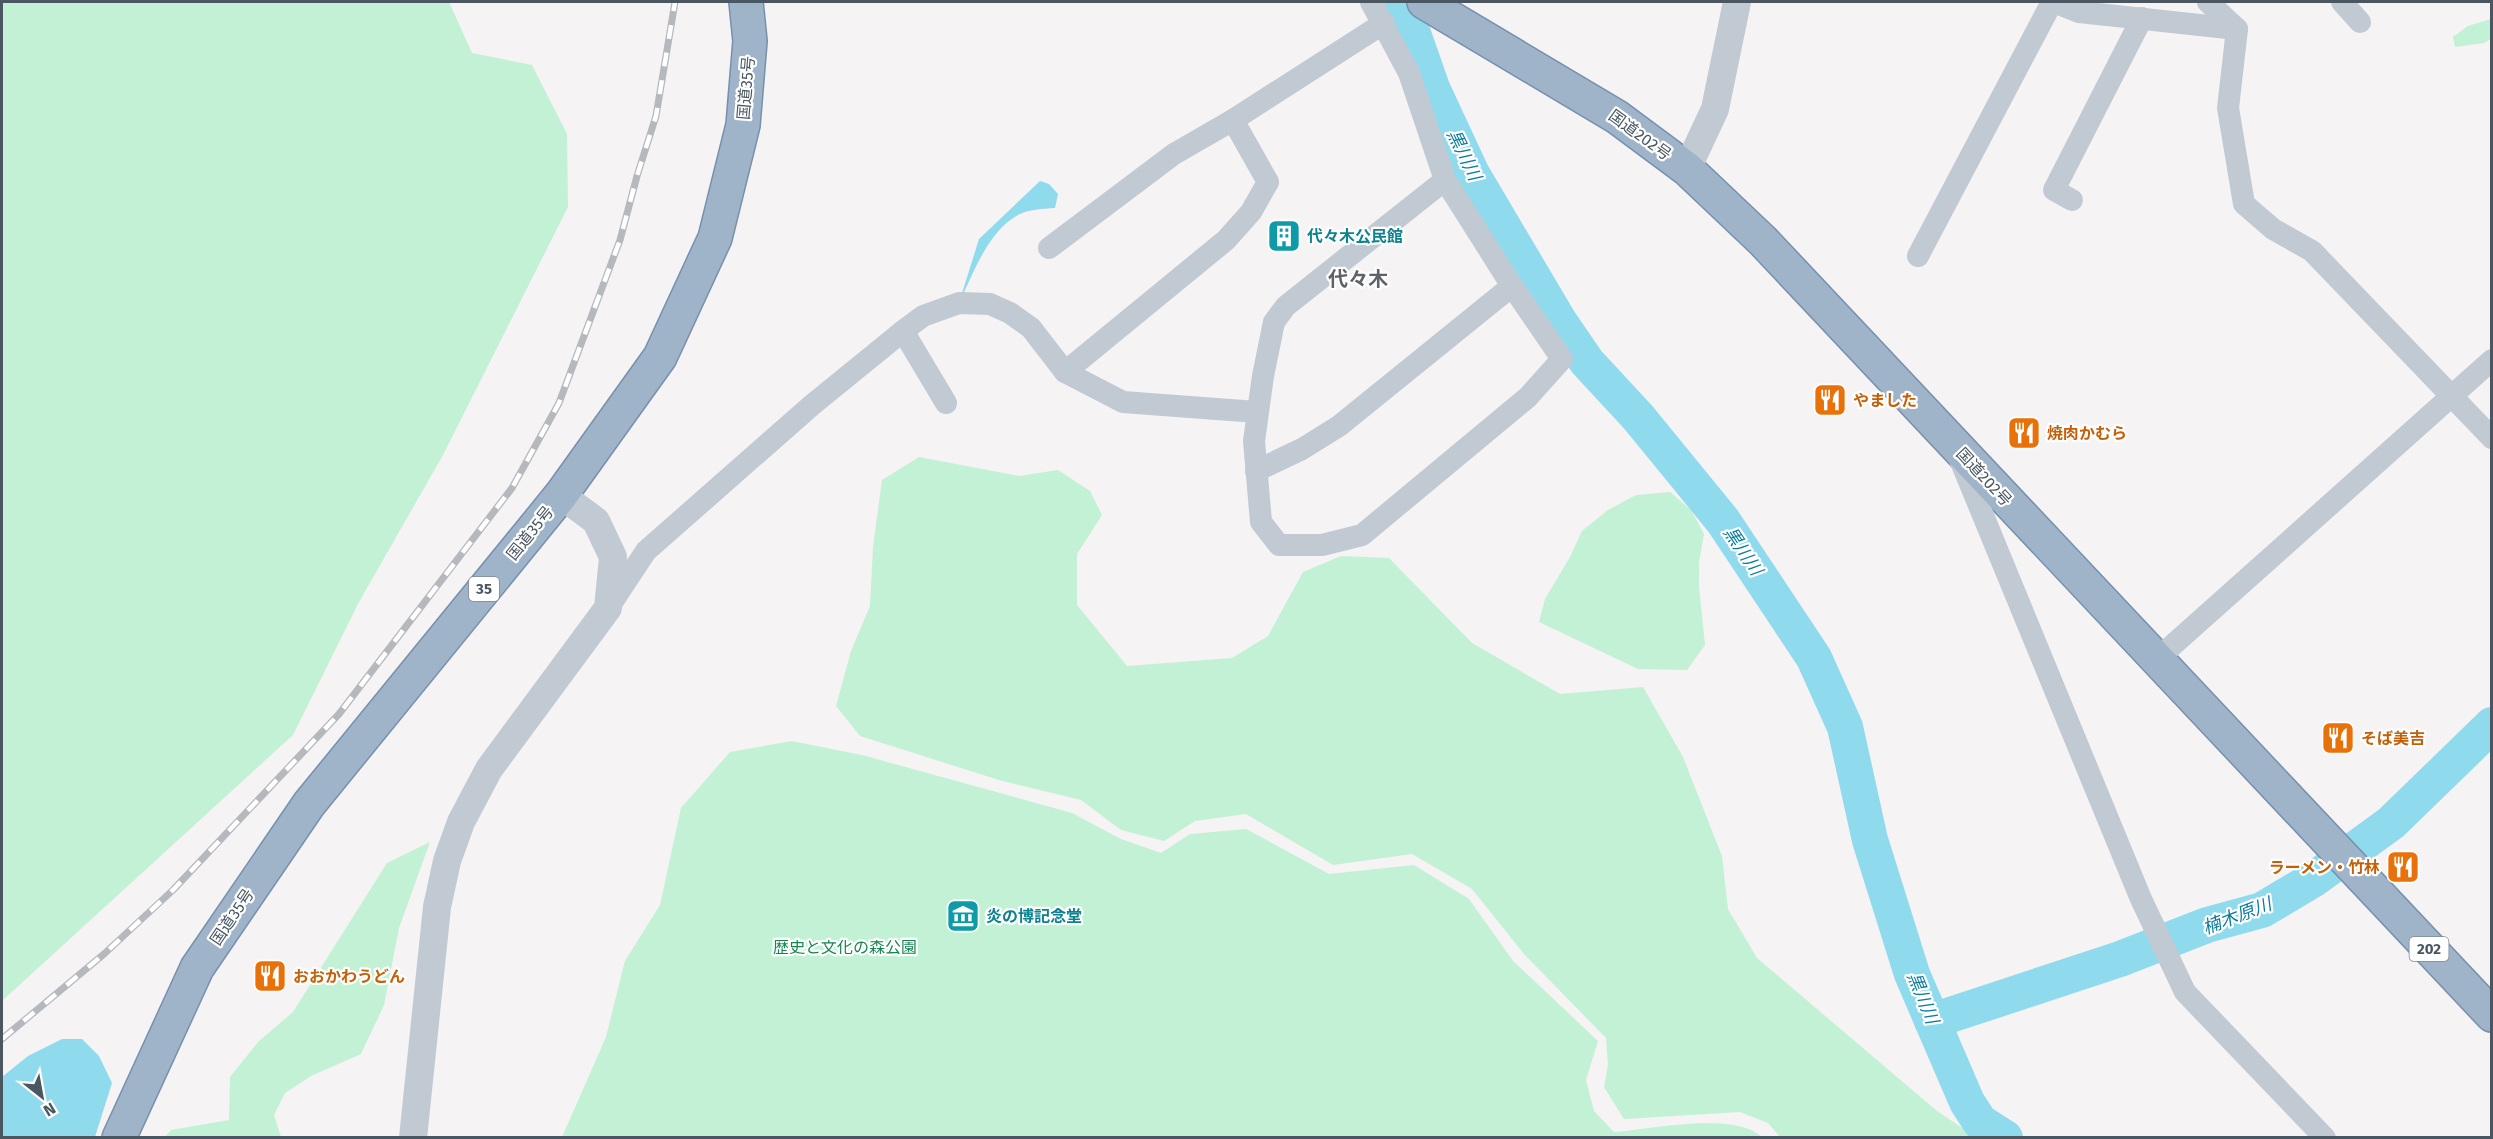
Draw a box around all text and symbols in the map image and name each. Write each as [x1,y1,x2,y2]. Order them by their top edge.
street label: 国道35号 [734,55,758,121]
street label: 国道202号 [1605,106,1675,164]
water label: 黒川川 [1442,126,1487,186]
building icon: 代々木公民館 [1266,218,1302,254]
place label: 代々木公民館 [1307,227,1403,246]
district label: 代々木 [1328,267,1388,291]
restaurant icon: やました [1812,382,1848,418]
place label: やました [1853,391,1917,410]
restaurant icon: 焼肉かむら [2006,415,2042,451]
place label: 焼肉かむら [2047,424,2127,443]
street label: 国道202号 [1952,444,2016,510]
street label: 国道35号 [502,502,558,564]
water label: 黒川川 [1719,522,1768,581]
road number: 35 [469,577,499,601]
restaurant icon: そば美吉 [2320,720,2356,756]
place label: そば美吉 [2361,729,2425,748]
restaurant icon: ラーメン・竹林 [2385,849,2421,885]
place label: ラーメン・竹林 [2269,858,2380,877]
street label: 国道35号 [206,885,258,949]
water label: 楠木原川 [2199,892,2276,939]
museum icon: 炎の博記念堂 [945,898,981,934]
place label: 炎の博記念堂 [986,907,1082,926]
road number: 202 [2410,937,2448,961]
park label: 歴史と文化の森公園 [773,938,917,957]
restaurant icon: おおかわうどん [252,958,288,994]
place label: おおかわうどん [293,967,405,986]
water label: 黒川川 [1903,969,1944,1029]
north arrow [12,1067,72,1127]
text: N [40,1099,59,1120]

